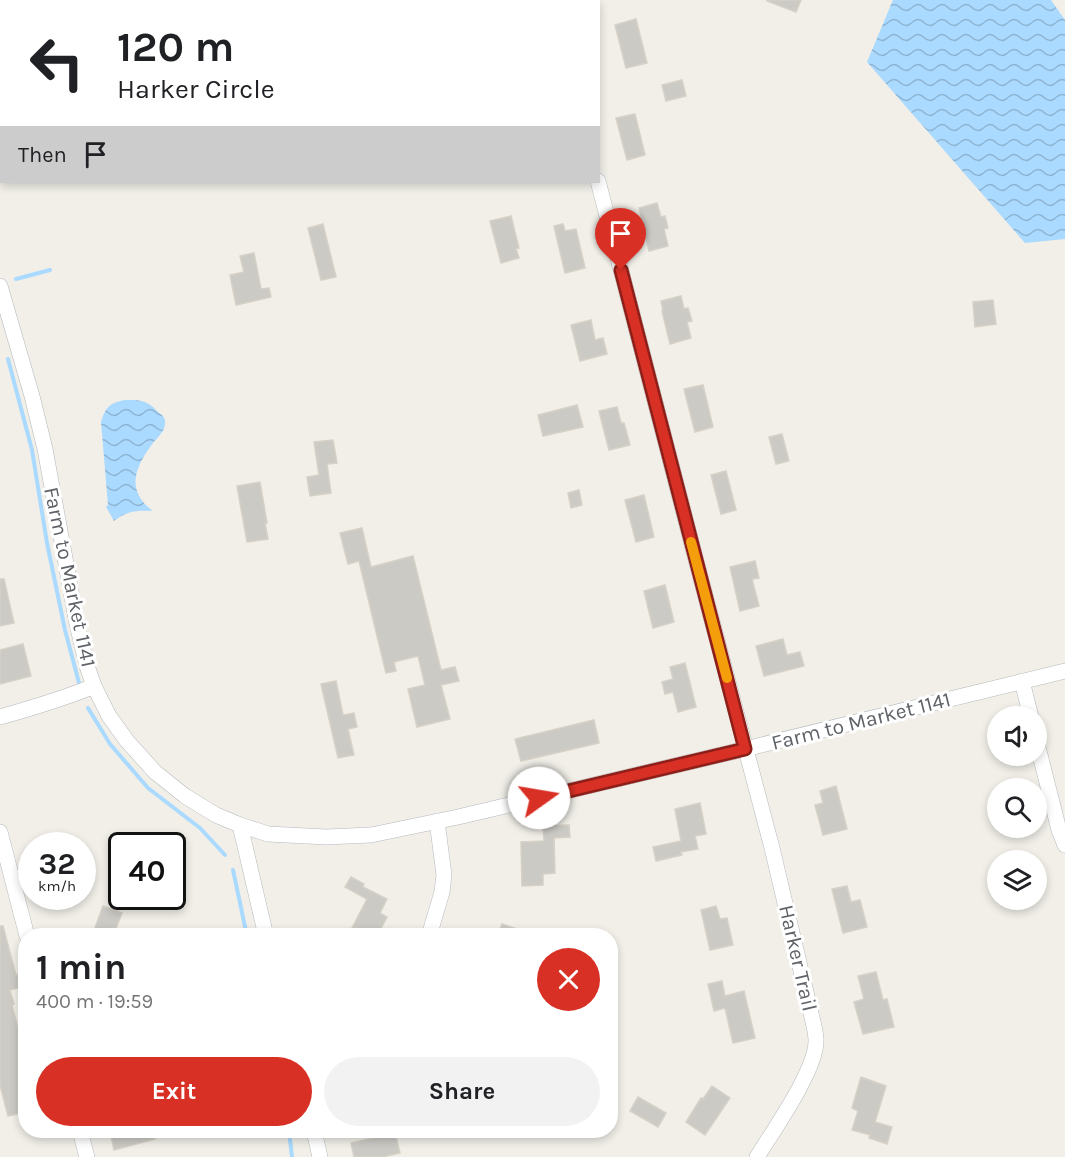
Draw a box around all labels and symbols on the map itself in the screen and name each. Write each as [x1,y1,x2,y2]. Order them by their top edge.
pin [595,208,646,270]
street label: Farm to Market 1141 [39,485,101,669]
street label: Farm to Market 1141 [769,687,953,755]
position arrow [507,766,571,830]
speed limit sign: 40 [108,832,186,910]
street label: Harker Trail [774,902,822,1014]

